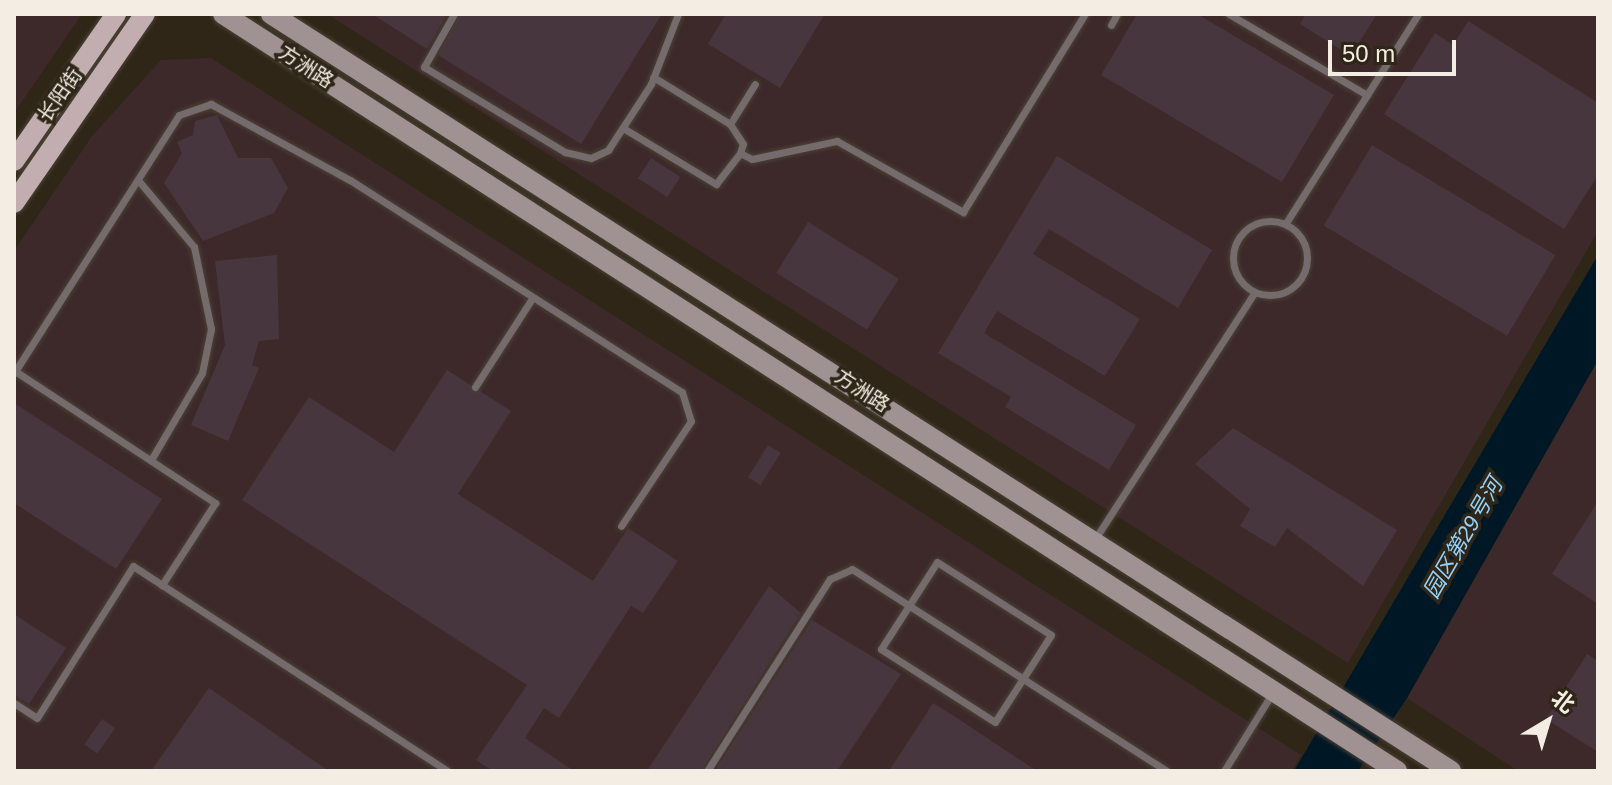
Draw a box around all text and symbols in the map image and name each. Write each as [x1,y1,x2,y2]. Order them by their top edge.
scale bar [1332,24,1460,74]
text: 50 m [1342,40,1395,67]
street label: 方洲路 [274,41,338,93]
street label: 长阳街 [33,64,87,126]
street label: 方洲路 [830,365,894,417]
water label: 园区第29号河 [1418,473,1508,603]
north arrow [1508,681,1588,761]
text: 北 [1547,685,1579,718]

